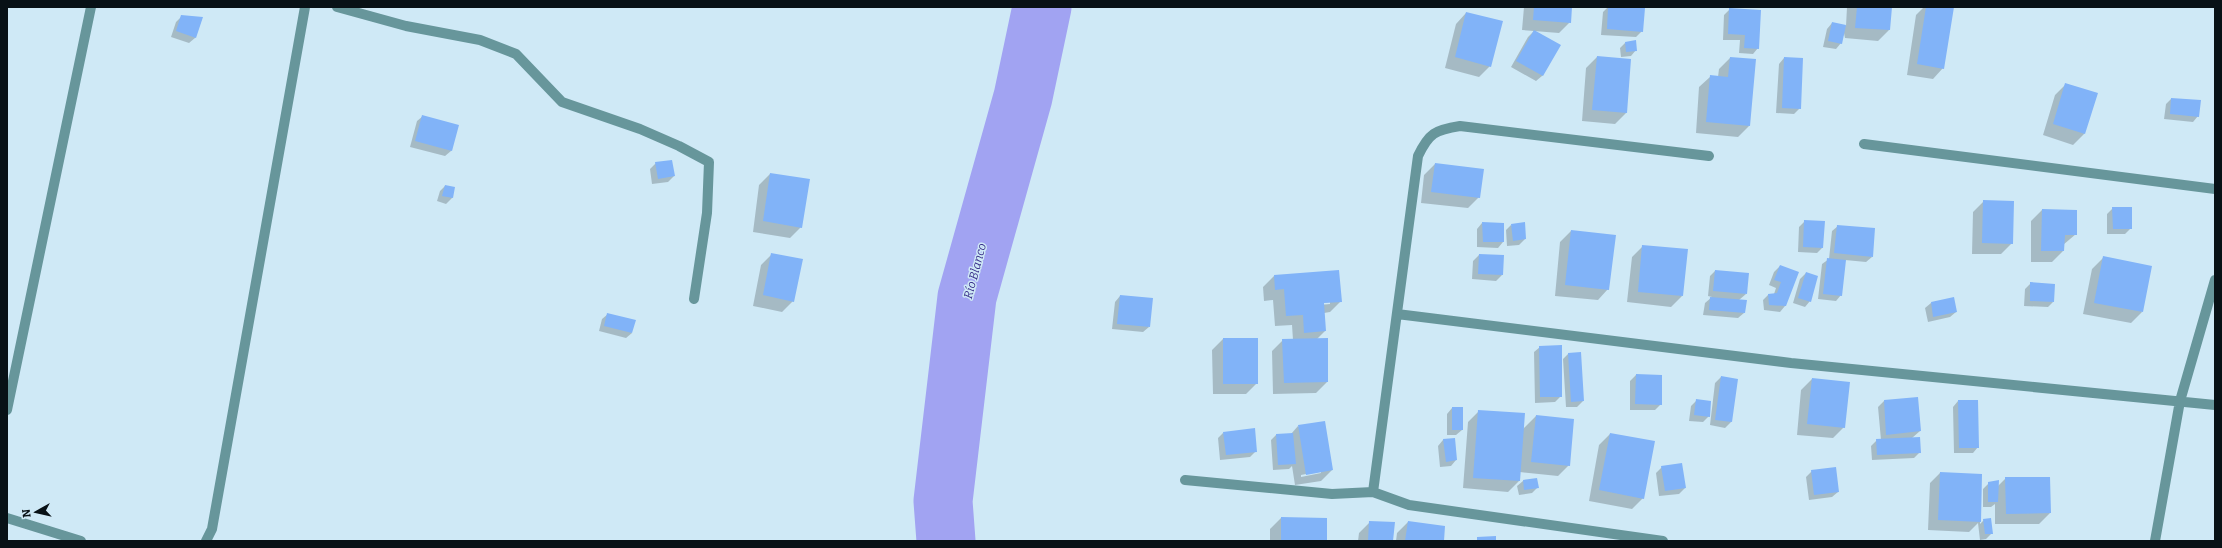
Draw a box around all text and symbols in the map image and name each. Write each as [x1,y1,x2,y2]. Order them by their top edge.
water label: Río Blanco [961,241,989,300]
north arrow [16,492,56,532]
text: N [19,508,34,518]

